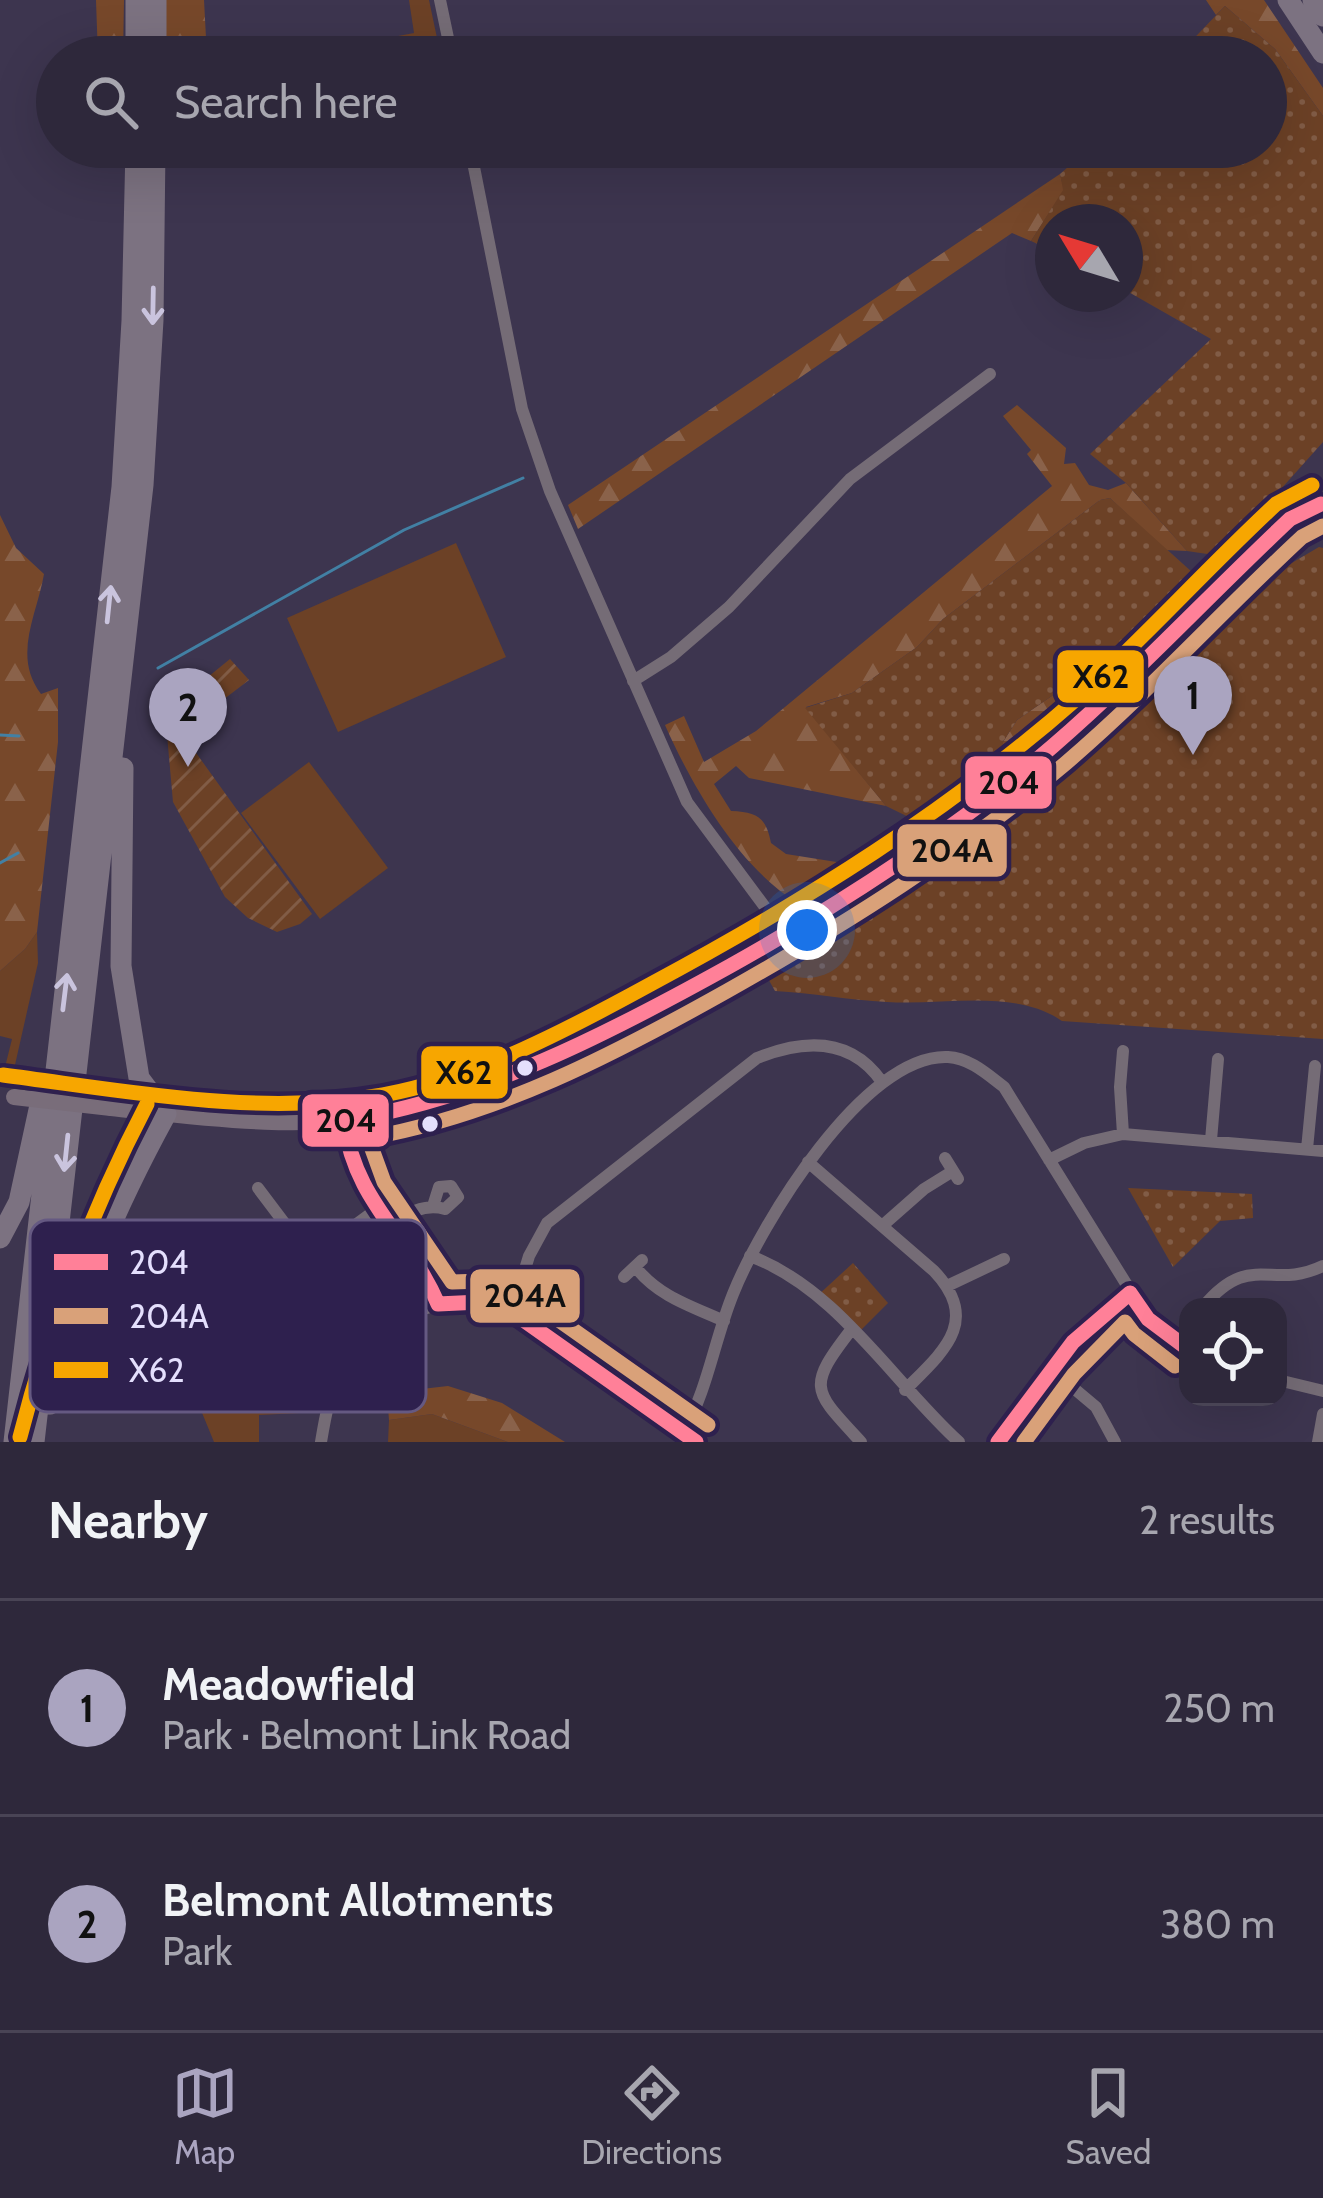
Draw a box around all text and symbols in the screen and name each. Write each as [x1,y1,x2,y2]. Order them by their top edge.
search box [36,36,1287,168]
icon: search [78,69,144,135]
text: Search here [174,75,398,129]
north arrow [1035,204,1143,312]
one-way arrow [142,286,165,325]
one-way arrow [98,586,121,625]
line badge: X62 [1055,648,1146,705]
text: X62 [1072,656,1129,696]
pin: 1 [1154,656,1232,755]
pin: 2 [149,668,227,767]
line badge: 204 [963,754,1054,811]
text: 204 [978,762,1040,802]
line badge: 204A [895,822,1009,879]
text: 204A [911,830,993,870]
your location [777,900,837,960]
one-way arrow [54,973,76,1012]
line badge: X62 [419,1044,510,1101]
text: X62 [435,1052,492,1092]
unlabelled marker [514,1057,536,1079]
line badge: 204 [300,1092,391,1149]
text: 204 [315,1100,377,1140]
unlabelled marker [419,1113,441,1135]
one-way arrow [55,1133,77,1172]
legend [30,1220,426,1412]
text: 204 [129,1242,188,1282]
line badge: 204A [468,1267,582,1325]
text: 204A [484,1275,566,1315]
text: 204A [129,1296,209,1336]
map controls [1179,1298,1287,1406]
button: locate [1179,1298,1287,1406]
text: X62 [129,1350,185,1390]
text: Nearby [48,1489,208,1551]
text: 2 results [1139,1496,1275,1544]
text: Meadowfield [162,1657,415,1711]
text: 1 [80,1684,94,1732]
text: 250 m [1163,1684,1275,1732]
text: Park · Belmont Link Road [162,1711,571,1759]
text: Belmont Allotments [162,1873,554,1927]
text: 2 [77,1900,97,1948]
text: 380 m [1160,1900,1275,1948]
text: Park [162,1927,232,1975]
tab: Map [172,2060,238,2172]
tab: Directions [581,2060,722,2172]
tab: Saved [1066,2060,1151,2172]

